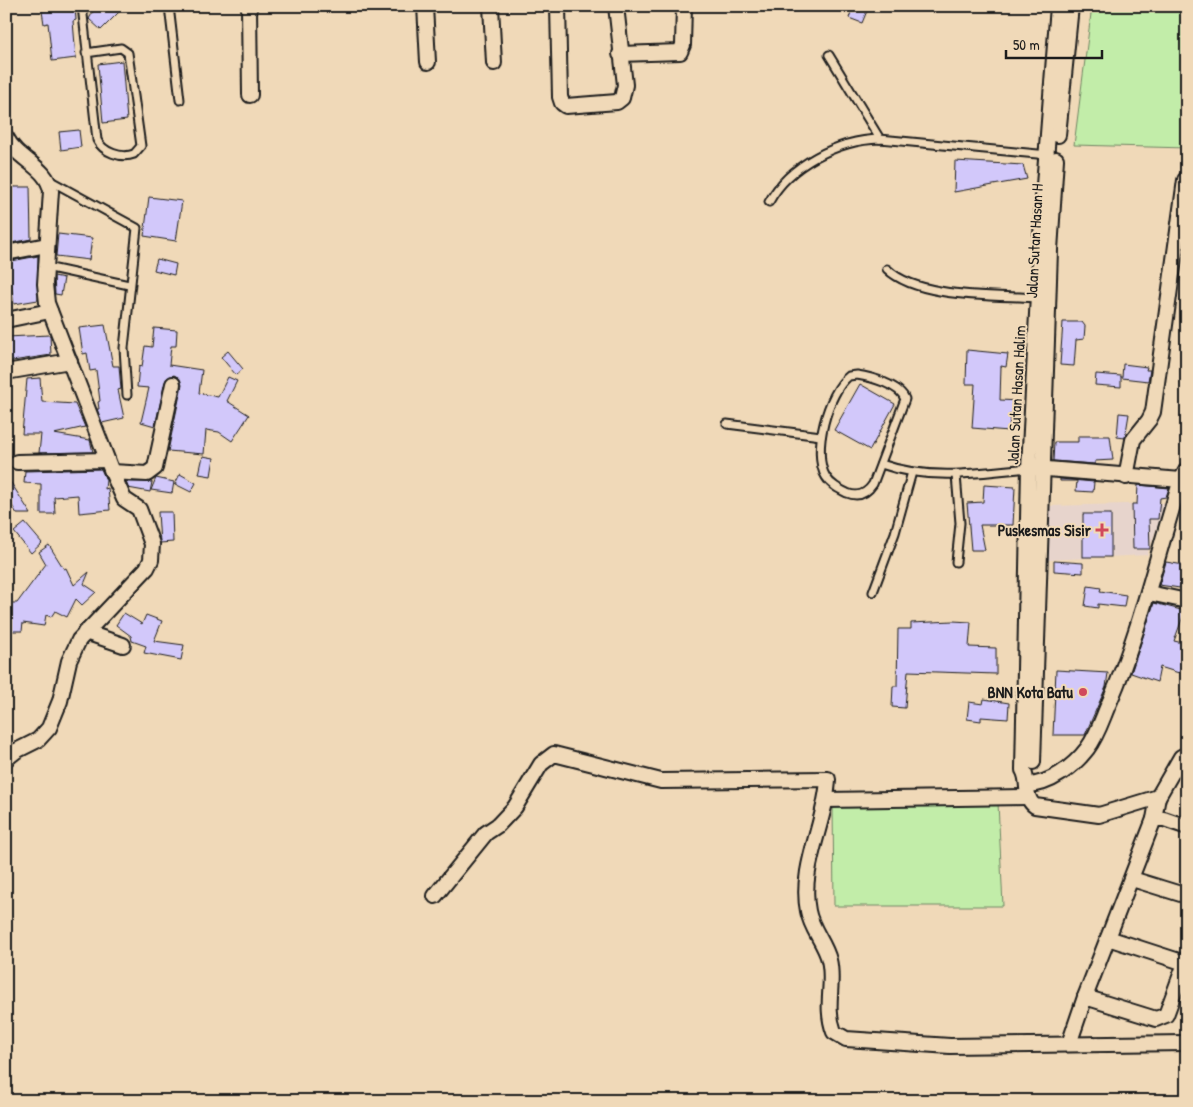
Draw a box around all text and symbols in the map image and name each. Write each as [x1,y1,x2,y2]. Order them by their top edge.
scale bar [1006,28,1102,60]
text: 50 m [1013,34,1040,55]
street label: Jalan Sutan Hasan H [1020,183,1048,299]
street label: Jalan Sutan Hasan Halim [1001,325,1031,465]
place label: Puskesmas Sisir [998,519,1092,541]
marker: Puskesmas Sisir [1095,523,1109,537]
place label: BNN Kota Batu [988,681,1074,703]
marker: BNN Kota Batu [1077,686,1089,698]

